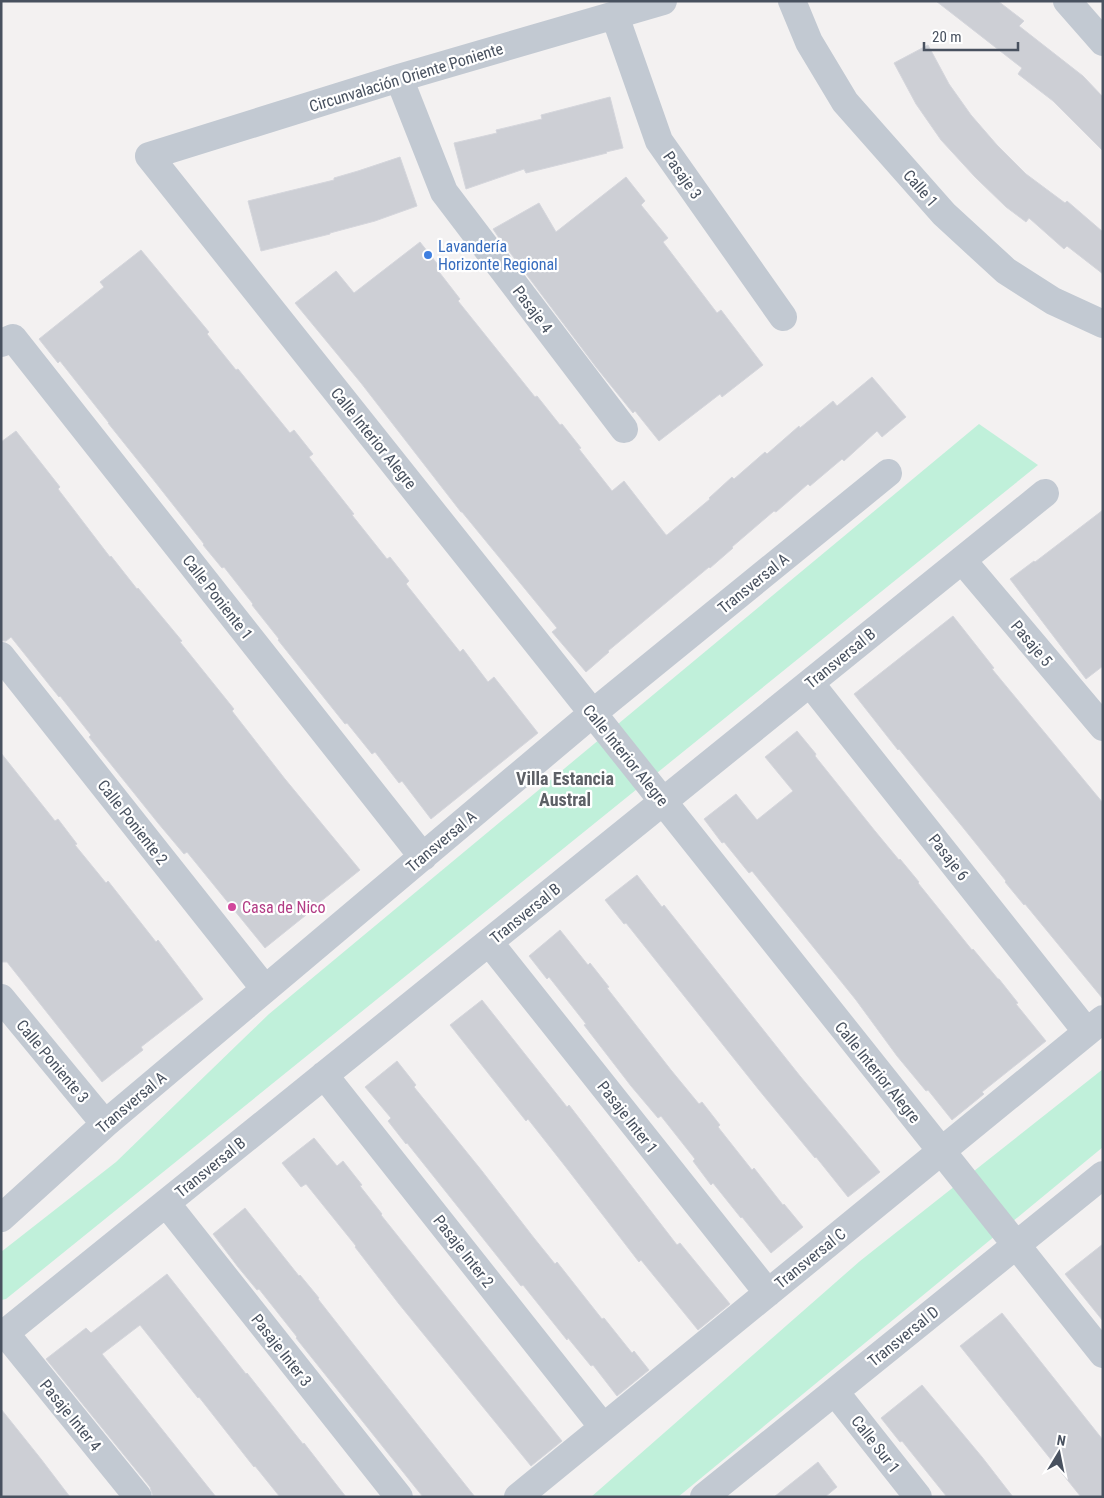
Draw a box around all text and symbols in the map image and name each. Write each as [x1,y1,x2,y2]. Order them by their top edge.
scale bar [924,20,1018,52]
text: 20 m [932,28,962,46]
street label: Circunvalación Oriente Poniente [307,39,505,116]
street label: Pasaje 3 [659,148,706,203]
street label: Calle 1 [899,166,942,211]
place label: Lavandería Horizonte Regional [438,237,558,274]
marker: Lavandería Horizonte Regional [422,249,434,261]
street label: Pasaje 4 [509,282,557,337]
street label: Calle Interior Alegre [327,384,420,493]
street label: Transversal A [714,549,793,618]
street label: Calle Poniente 1 [179,551,257,644]
street label: Pasaje 5 [1007,617,1056,670]
street label: Transversal B [801,624,879,693]
street label: Calle Interior Alegre [579,701,672,810]
district label: Villa Estancia Austral [516,768,614,810]
street label: Calle Poniente 2 [94,776,172,869]
street label: Transversal A [402,807,480,876]
street label: Pasaje 6 [924,830,973,885]
street label: Transversal B [486,879,564,948]
place label: Casa de Nico [242,898,325,917]
marker: Casa de Nico [226,901,238,913]
street label: Calle Poniente 3 [12,1016,93,1107]
street label: Calle Interior Alegre [831,1018,924,1127]
street label: Transversal A [92,1068,170,1137]
street label: Pasaje Inter 1 [593,1077,662,1157]
street label: Transversal B [171,1133,249,1202]
street label: Pasaje Inter 2 [429,1211,498,1291]
street label: Transversal C [771,1224,850,1293]
street label: Transversal D [864,1302,943,1371]
street label: Pasaje Inter 3 [247,1310,316,1390]
street label: Pasaje Inter 4 [36,1376,105,1455]
street label: Calle Sur 1 [847,1412,904,1477]
north arrow [1034,1428,1084,1478]
text: N [1056,1432,1067,1449]

